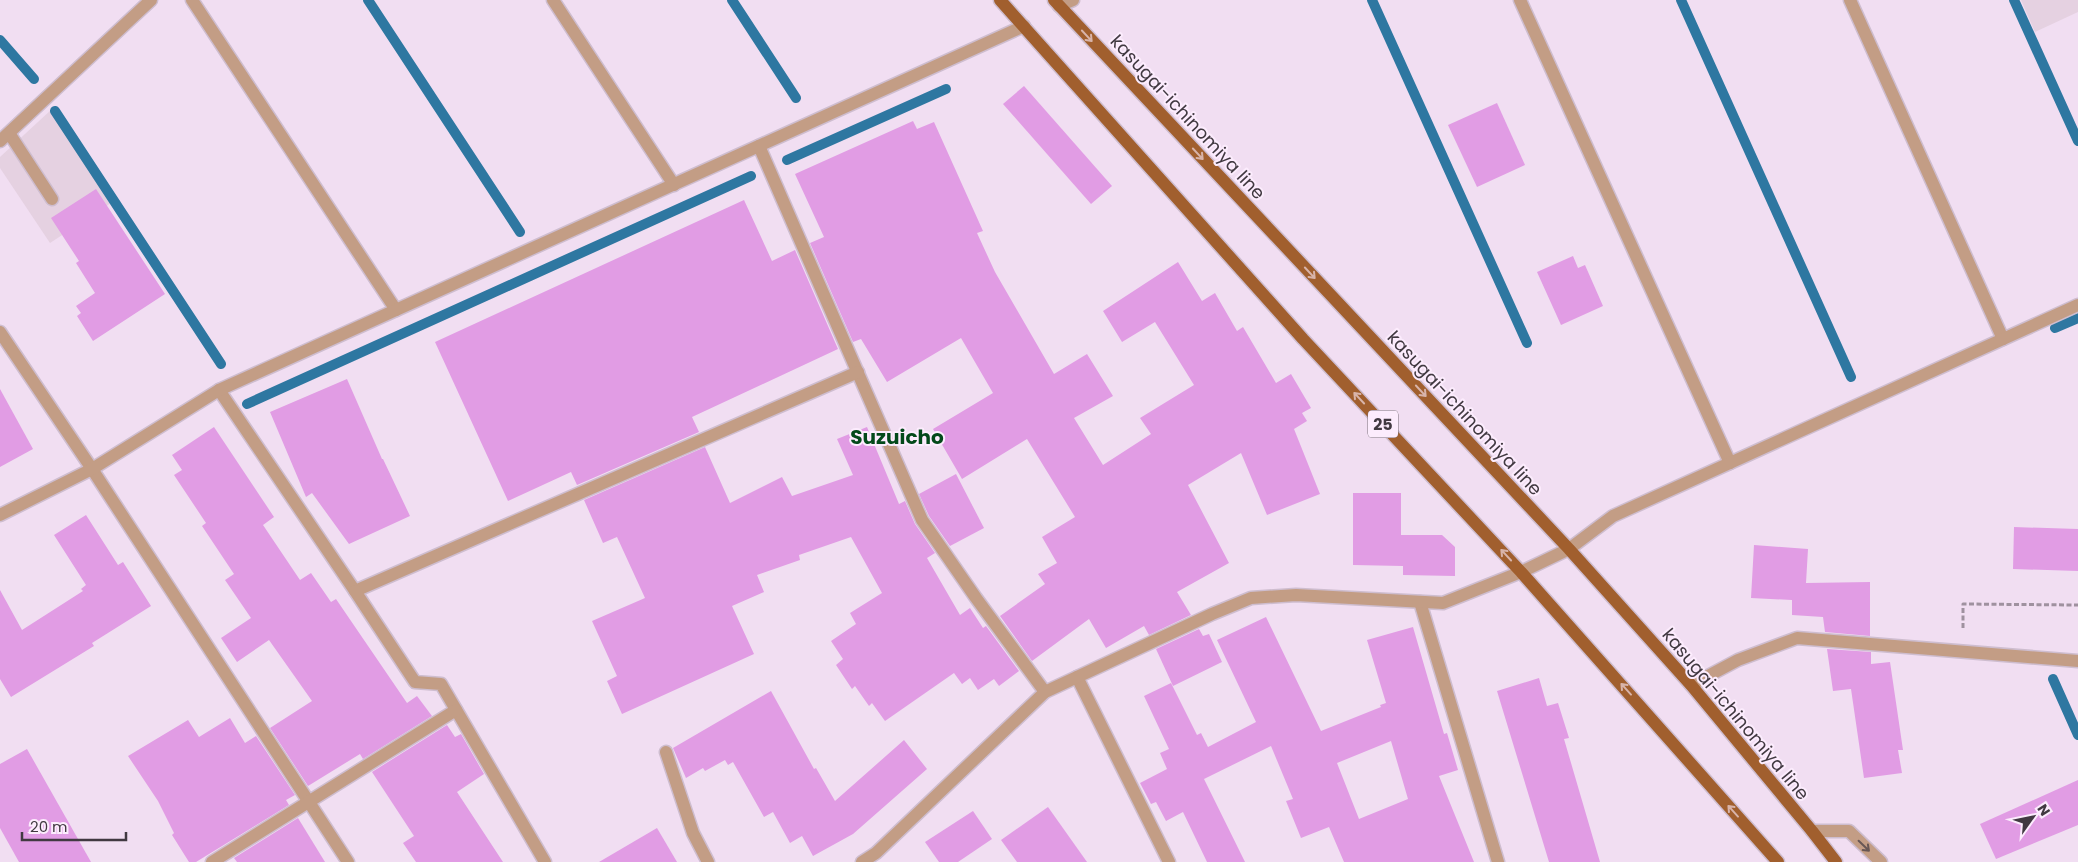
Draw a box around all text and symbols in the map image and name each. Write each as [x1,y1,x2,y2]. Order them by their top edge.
one-way arrow [1081,29,1093,42]
street label: kasugai-ichinomiya line [1105,29,1271,205]
one-way arrow [1192,148,1204,161]
one-way arrow [1304,266,1316,279]
street label: kasugai-ichinomiya line [1382,325,1548,501]
one-way arrow [1415,385,1427,398]
one-way arrow [1353,392,1365,405]
road number: 25 [1368,410,1398,438]
district label: Suzuicho [850,423,944,451]
one-way arrow [1500,549,1512,562]
street label: kasugai-ichinomiya line [1657,623,1815,805]
one-way arrow [1620,683,1631,696]
north arrow [2008,792,2058,842]
text: N [2033,800,2055,820]
one-way arrow [1728,805,1739,818]
scale bar [22,810,126,842]
text: 20 m [30,816,68,837]
one-way arrow [1858,840,1871,852]

